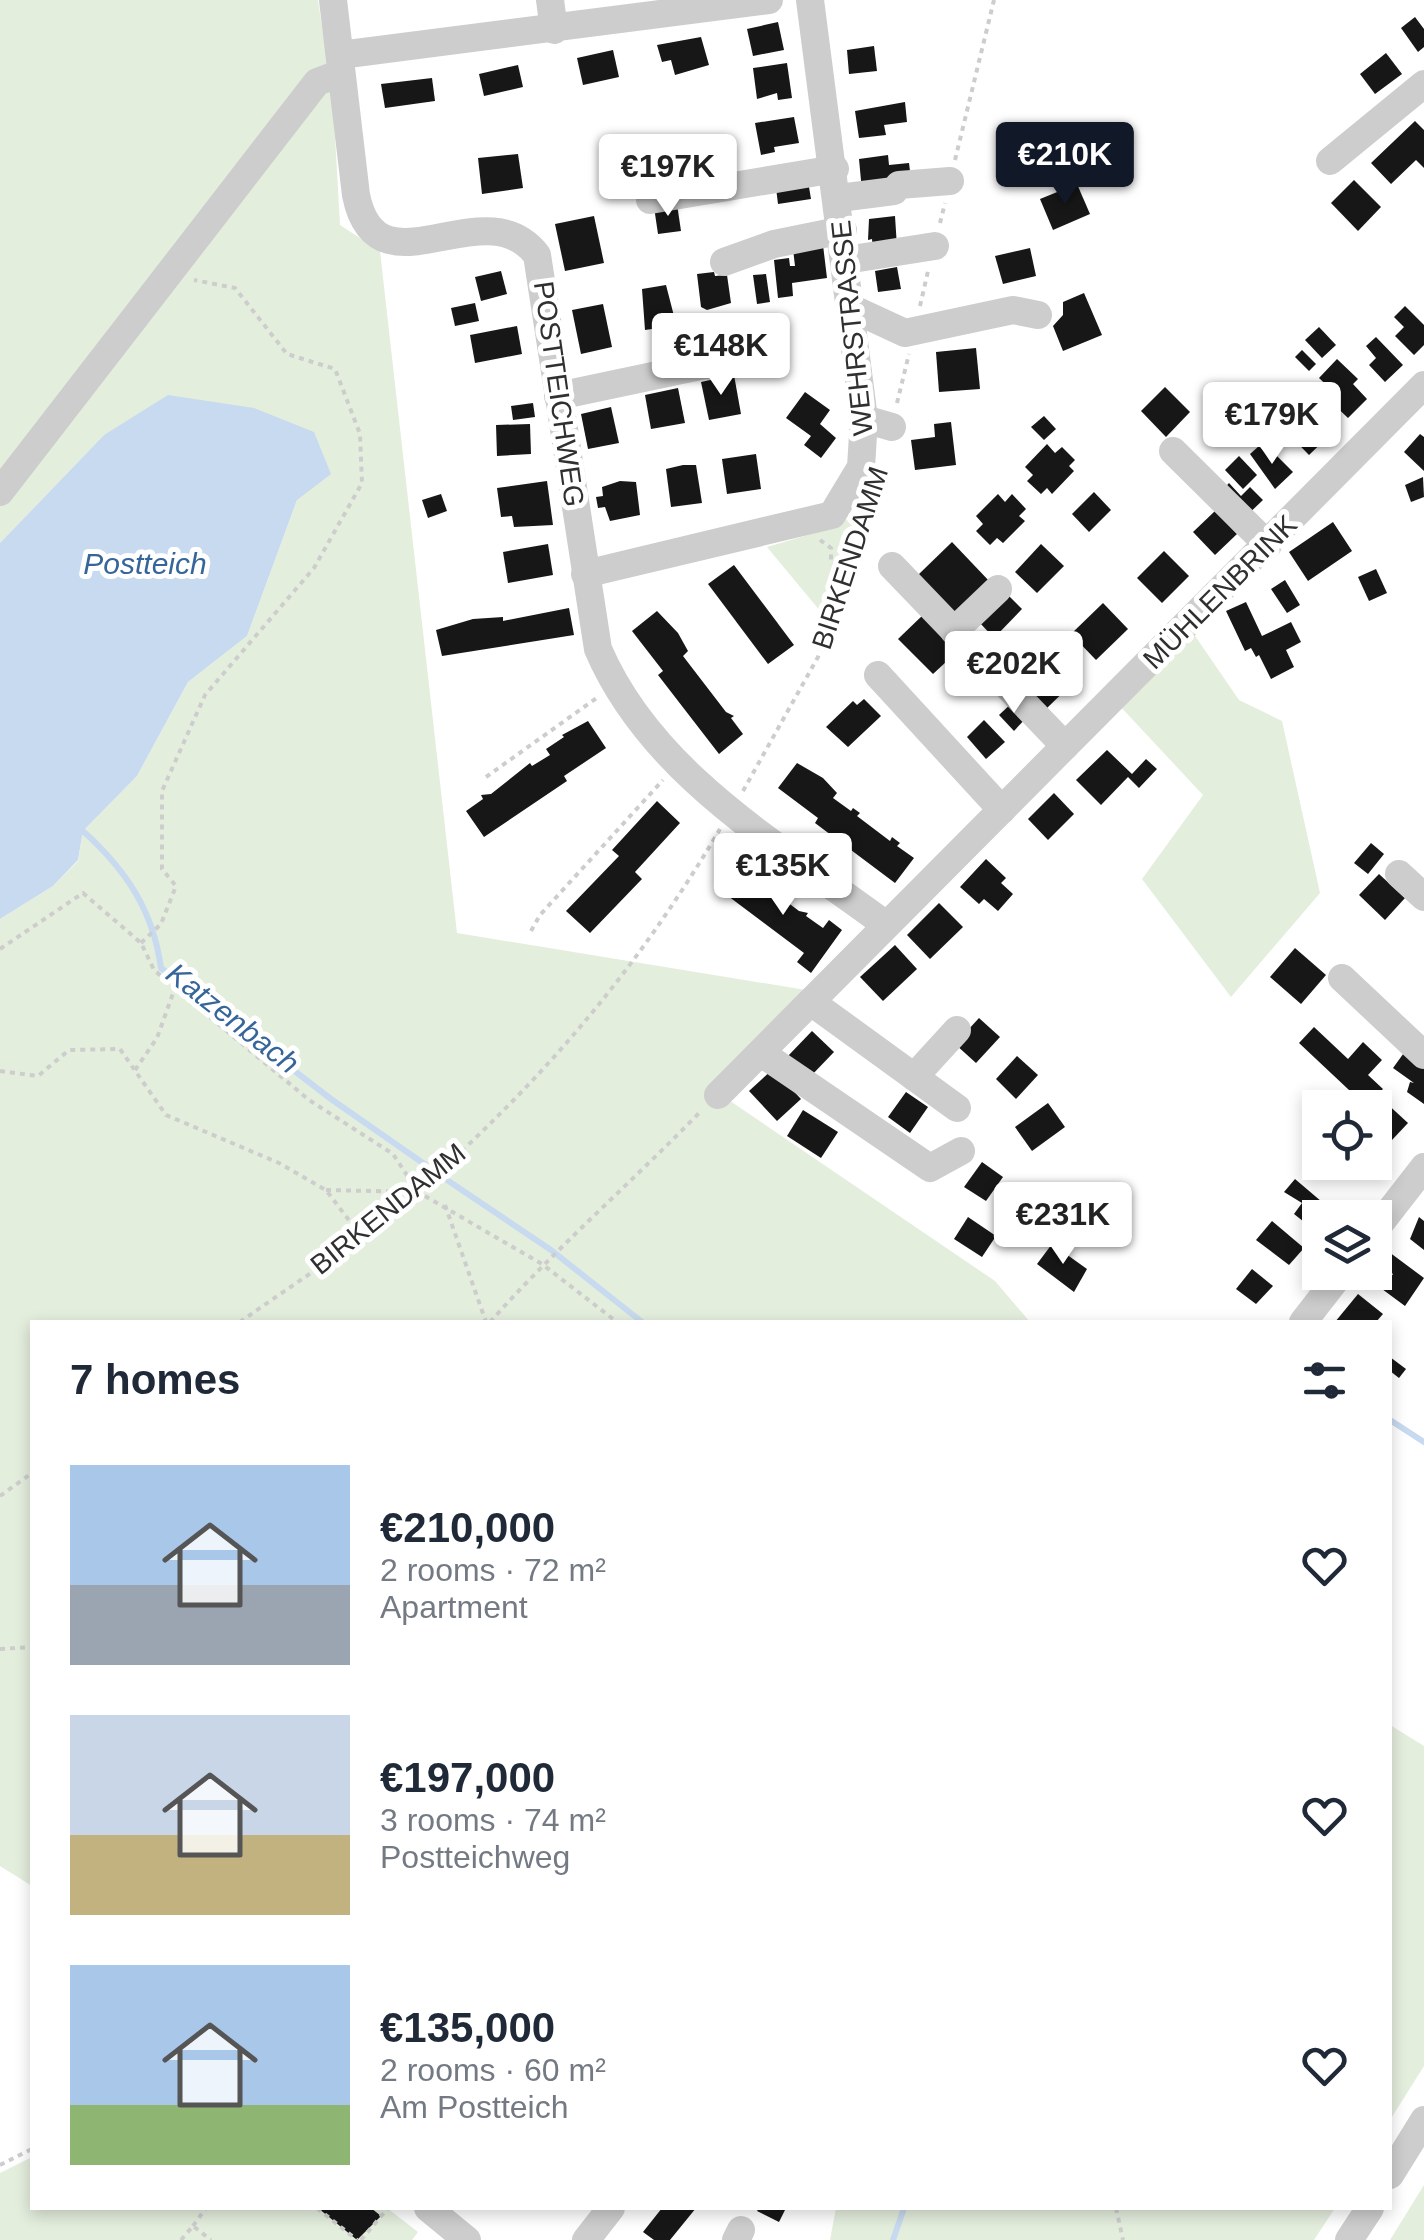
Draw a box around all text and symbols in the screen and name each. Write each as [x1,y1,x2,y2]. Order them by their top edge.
pin: €210K [995,122,1135,207]
pin: €197K [598,134,738,219]
text: €210K [1018,136,1112,172]
text: €197K [621,148,715,184]
street label: WEHRSTRASSE [825,219,879,437]
street label: POSTTEICHWEG [528,279,590,509]
pin: €148K [651,313,791,398]
text: €148K [674,327,768,363]
pin: €179K [1202,382,1342,467]
text: €179K [1225,396,1319,432]
street label: BIRKENDAMM [806,463,894,653]
street label: MÜHLENBRINK [1137,509,1303,675]
water label: Postteich [83,547,207,580]
pin: €202K [944,631,1084,716]
text: €202K [967,645,1061,681]
pin: €135K [713,833,853,918]
text: €135K [736,847,830,883]
water label: Katzenbach [160,956,306,1080]
map controls [1302,1090,1392,1290]
button: locate [1302,1090,1392,1180]
street label: BIRKENDAMM [304,1137,472,1281]
pin: €231K [993,1182,1133,1267]
text: €231K [1016,1196,1110,1232]
button: layers [1302,1200,1392,1290]
icon: filters [1297,1353,1352,1408]
text: 7 homes [70,1356,240,1403]
text: €210,000 [380,1504,555,1551]
icon: home [150,1505,270,1625]
icon: heart [1297,1538,1352,1593]
text: 2 rooms · 72 m² [380,1552,606,1588]
text: Apartment [380,1589,528,1625]
text: €197,000 [380,1754,555,1801]
icon: home [150,1755,270,1875]
icon: heart [1297,1788,1352,1843]
text: 3 rooms · 74 m² [380,1802,606,1838]
text: Postteichweg [380,1839,570,1875]
text: €135,000 [380,2004,555,2051]
icon: home [150,2005,270,2125]
icon: heart [1297,2038,1352,2093]
text: 2 rooms · 60 m² [380,2052,606,2088]
text: Am Postteich [380,2089,569,2125]

